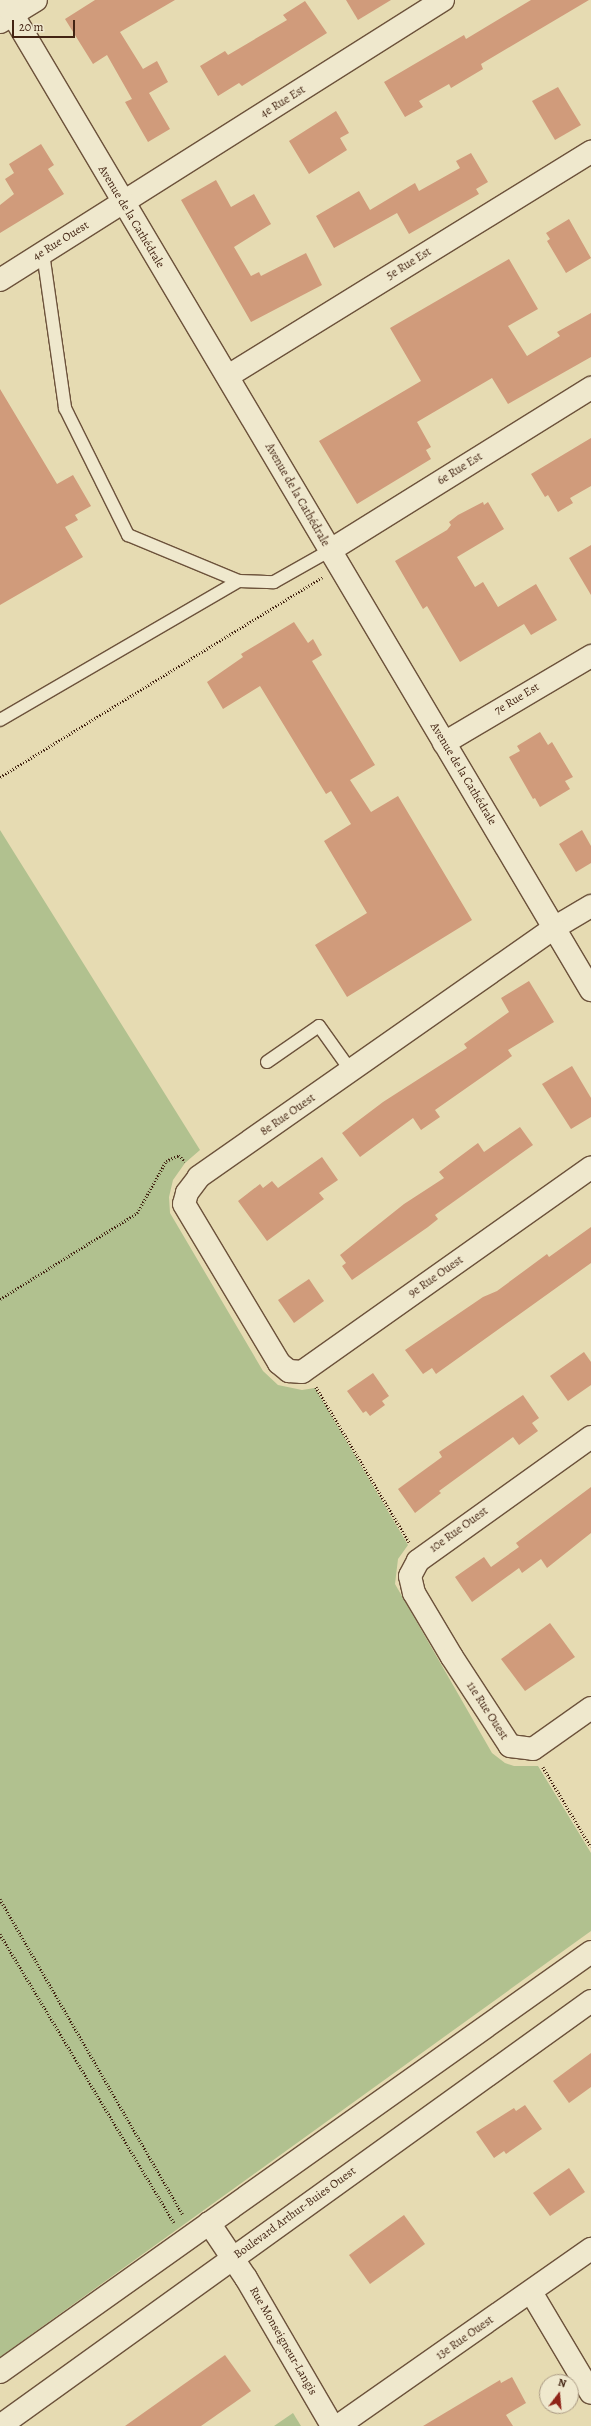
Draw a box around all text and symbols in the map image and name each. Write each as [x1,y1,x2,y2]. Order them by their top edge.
scale bar [14,12,77,38]
text: 20 m [19,19,43,35]
street label: 4e Rue Est [258,83,308,121]
street label: Avenue de la Cathédrale [95,163,167,271]
street label: 4e Rue Ouest [30,218,92,264]
street label: 5e Rue Est [384,245,434,283]
street label: Avenue de la Cathédrale [262,441,332,549]
street label: 6e Rue Est [435,450,485,488]
street label: 7e Rue Est [492,680,542,718]
street label: Avenue de la Cathédrale [427,720,499,828]
street label: 8e Rue Ouest [258,1091,318,1139]
street label: 9e Rue Ouest [406,1253,466,1301]
street label: 10e Rue Ouest [427,1504,491,1556]
street label: 11e Rue Ouest [463,1679,511,1743]
street label: Boulevard Arthur-Buies Ouest [231,2164,359,2262]
street label: Rue Monseigneur-Langis [246,2284,320,2398]
street label: 13e Rue Ouest [433,2313,497,2363]
north arrow [539,2374,579,2414]
text: N [556,2375,568,2391]

